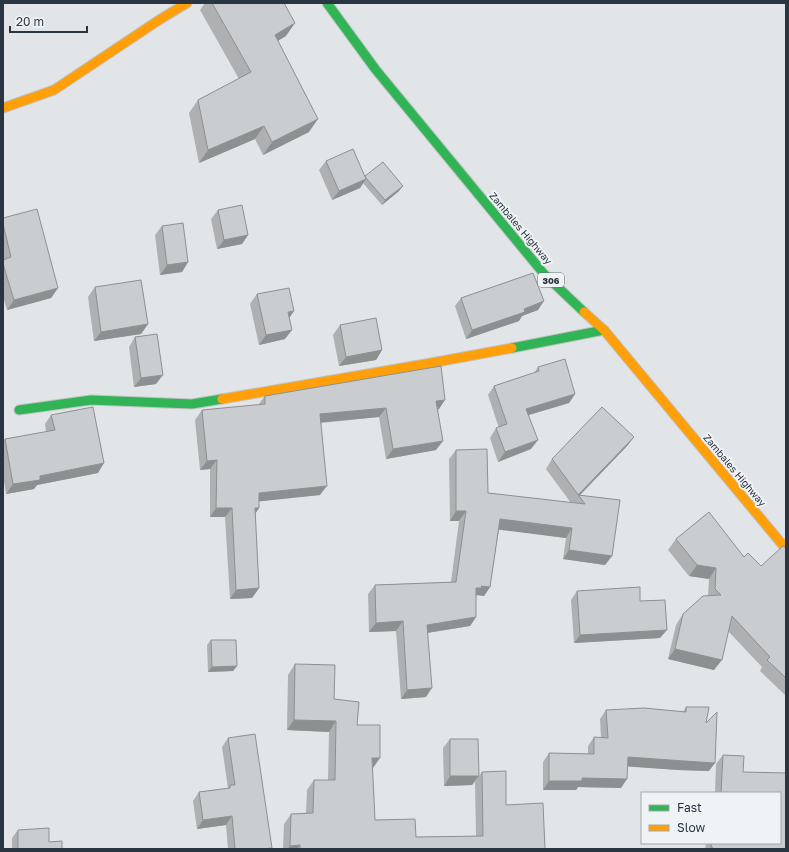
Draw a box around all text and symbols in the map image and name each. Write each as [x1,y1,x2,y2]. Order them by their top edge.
scale bar [10,8,87,34]
text: 20 m [16,14,44,29]
street label: Zambales Highway [487,190,555,267]
road number: 306 [538,273,564,287]
street label: Zambales Highway [701,432,769,509]
legend [641,792,781,844]
text: Fast [677,800,702,815]
text: Slow [677,820,705,835]

